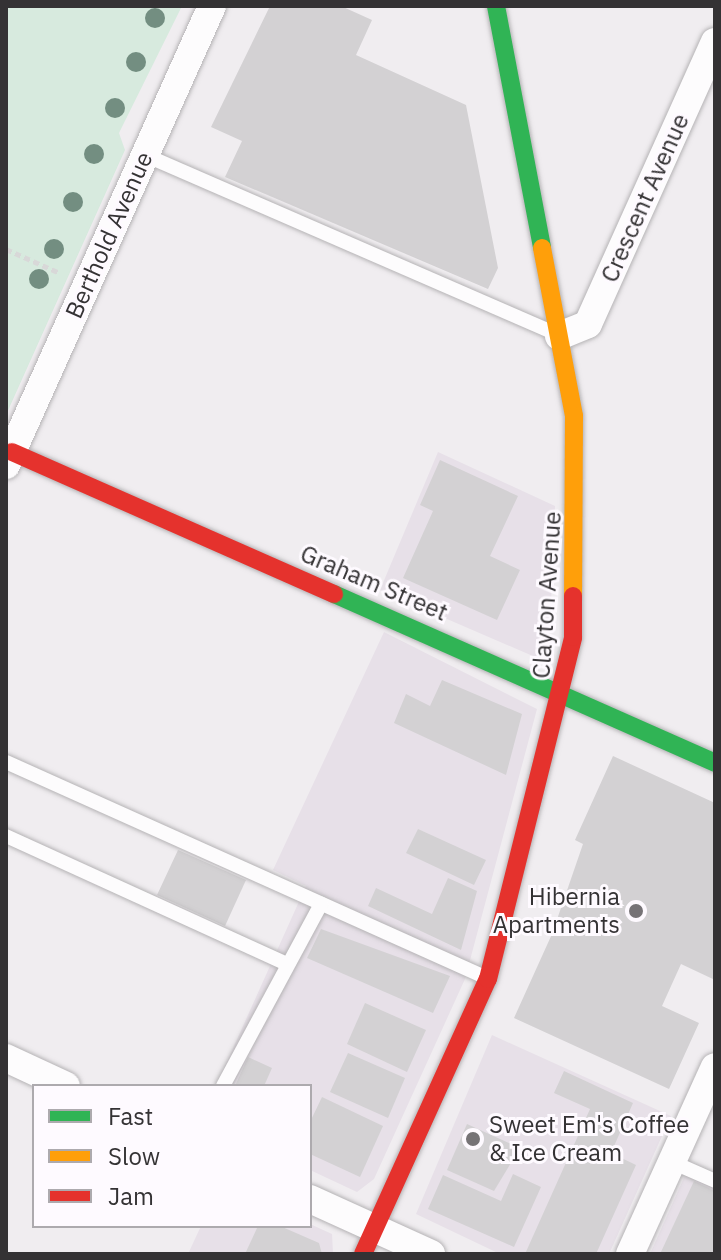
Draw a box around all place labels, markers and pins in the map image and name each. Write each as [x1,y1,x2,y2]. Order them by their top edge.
place label: Hibernia Apartments [493,883,620,939]
marker: Hibernia Apartments [627,902,645,920]
place label: Sweet Em's Coffee & Ice Cream [489,1111,689,1167]
marker: Sweet Em's Coffee & Ice Cream [464,1130,482,1148]

